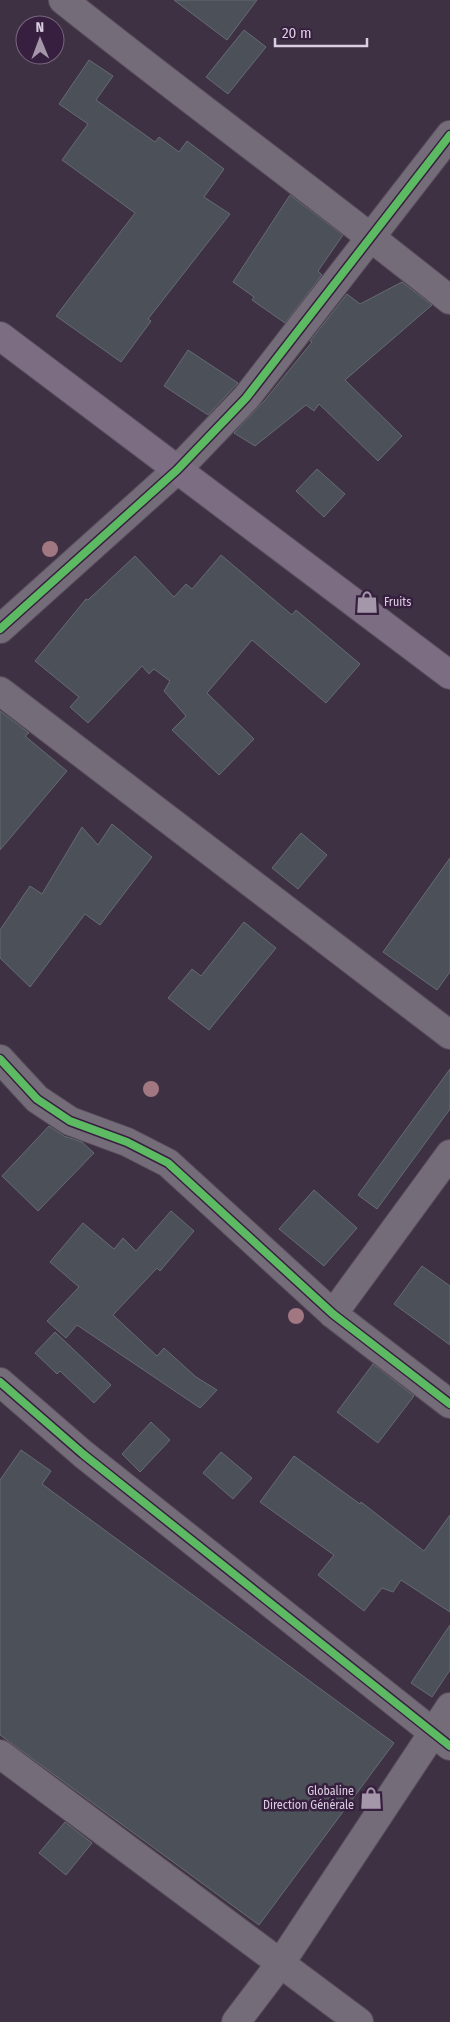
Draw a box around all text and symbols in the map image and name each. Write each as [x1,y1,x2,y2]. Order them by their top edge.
north arrow [15,15,65,65]
scale bar [275,15,368,47]
text: N [35,19,44,36]
text: 20 m [282,24,312,42]
shop icon: Fruits [354,589,380,615]
place label: Fruits [384,595,411,609]
place label: Globaline Direction Générale [263,1784,354,1812]
shop icon: Globaline Direction Générale [358,1785,384,1811]

